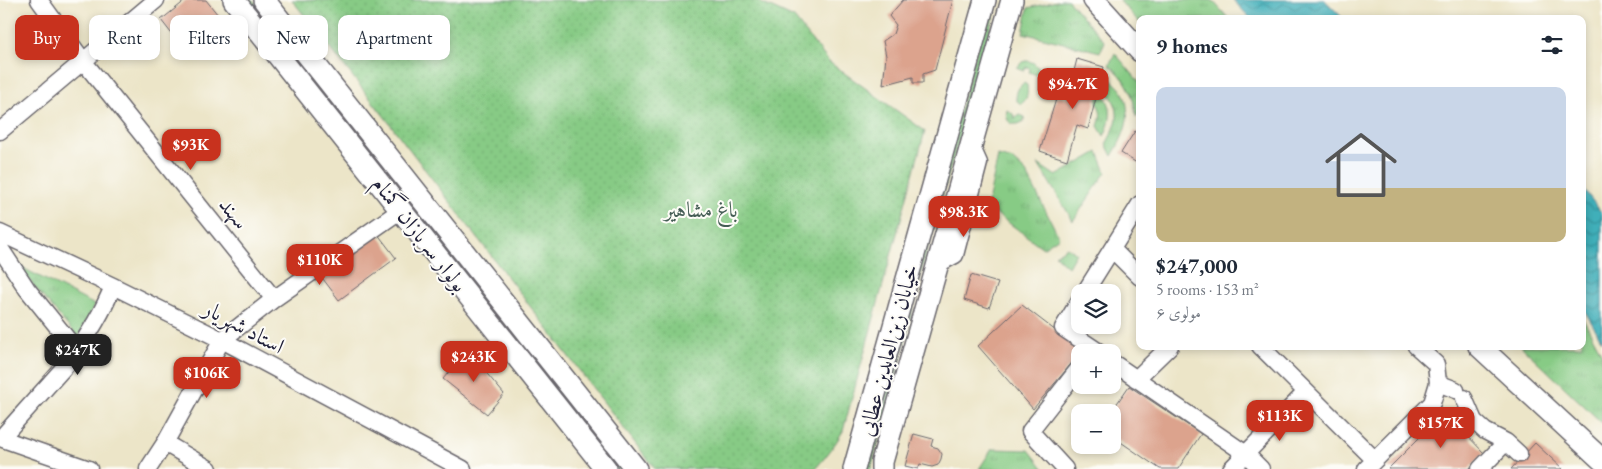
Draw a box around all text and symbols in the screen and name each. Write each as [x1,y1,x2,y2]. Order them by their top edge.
chip: Buy [15,15,79,60]
chip: Rent [89,15,160,60]
chip: Filters [170,15,248,60]
chip: New [258,15,328,60]
chip: Apartment [338,15,450,60]
icon: filters [1538,31,1566,59]
text: 9 homes [1156,32,1228,59]
pin: $94.7K [1032,68,1114,110]
text: $94.7K [1049,73,1097,94]
icon: home [1316,120,1406,210]
pin: $93K [161,128,221,171]
text: $93K [173,134,209,155]
street label: بولوار سربازان گمنام [362,170,474,301]
street label: سهند [212,191,256,235]
park label: باغ مشاهیر [662,195,738,228]
pin: $98.3K [923,196,1005,238]
text: $98.3K [940,201,988,222]
pin: $110K [285,244,355,286]
text: $110K [298,249,342,270]
text: $247,000 [1156,252,1238,279]
street label: خیابان زین‌العابدین عطایی [851,261,926,439]
text: 5 rooms · 153 m² [1156,279,1259,300]
map controls [1071,284,1121,454]
button: layers [1071,284,1121,334]
street label: استاد شهریار [197,293,290,360]
text: مولوی ۶ [1156,302,1201,323]
pin: $247K [43,334,113,376]
text: $247K [56,339,100,360]
pin: $243K [439,340,509,383]
button: + [1071,344,1121,394]
text: $243K [452,346,496,367]
pin: $106K [172,356,242,399]
text: $106K [185,362,229,383]
pin: $113K [1245,400,1315,442]
button: − [1071,404,1121,454]
text: $113K [1258,405,1302,426]
pin: $157K [1406,406,1476,449]
text: $157K [1419,412,1463,433]

